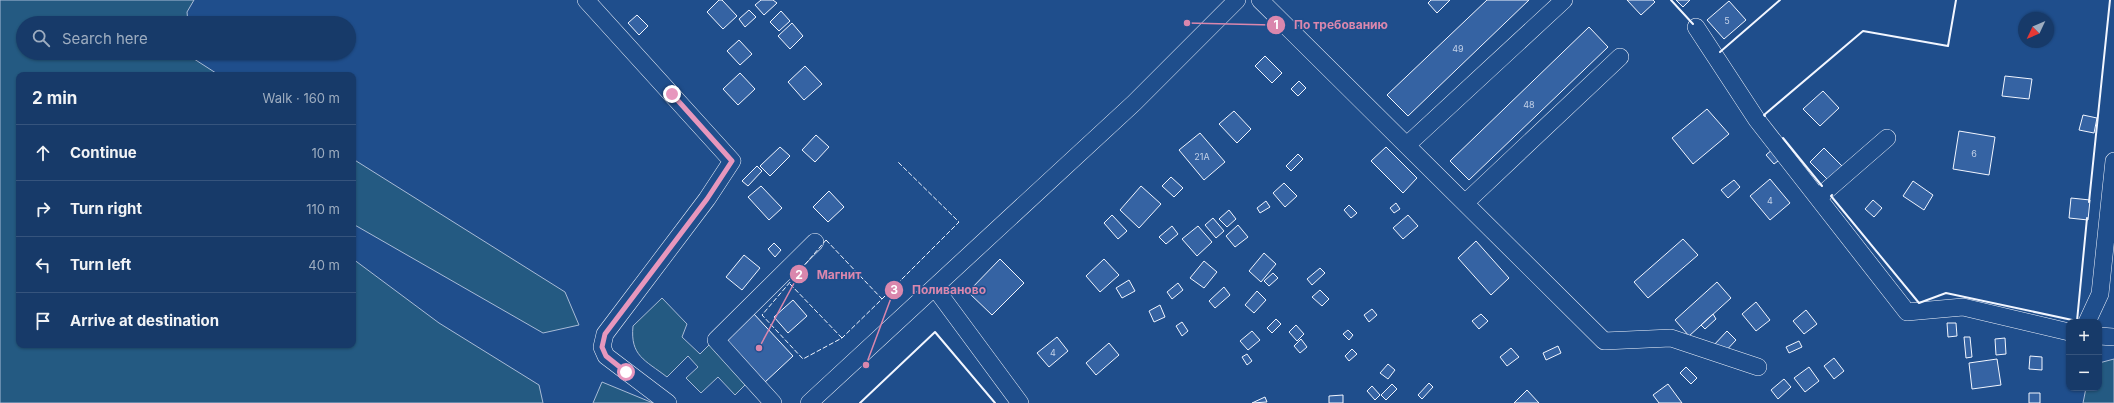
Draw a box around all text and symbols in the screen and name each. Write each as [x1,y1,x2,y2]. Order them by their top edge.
north arrow [2018,12,2054,48]
callout: По требованию [1266,13,1396,37]
house number: 5 [1724,15,1730,26]
search box [16,16,356,60]
text: 1 [1273,17,1279,32]
text: По требованию [1294,17,1388,32]
icon: search [30,27,52,49]
text: Search here [62,29,148,48]
house number: 49 [1452,43,1464,54]
route end [663,85,681,103]
text: 2 min [32,88,77,108]
text: Walk · 160 m [263,90,340,106]
house number: 48 [1523,99,1535,110]
icon: ahead [32,142,54,164]
text: Continue [70,143,137,162]
text: 10 m [311,145,340,161]
house number: 6 [1971,148,1977,159]
house number: 21А [1194,151,1210,162]
house number: 4 [1767,195,1773,206]
icon: right [32,198,54,220]
text: Turn right [70,199,142,218]
text: 110 m [306,201,340,217]
icon: left [32,254,54,276]
text: Turn left [70,255,131,274]
text: 40 m [308,257,340,273]
callout: Магнит [789,262,870,286]
text: 2 [795,267,803,282]
text: Магнит [817,267,861,282]
callout: Поливаново [884,278,994,302]
text: 3 [890,282,898,297]
text: Поливаново [912,282,986,297]
icon: arrive [32,310,54,332]
text: Arrive at destination [70,311,219,330]
map controls [2066,319,2102,391]
button: + [2066,319,2102,355]
house number: 4 [1050,347,1056,358]
button: − [2066,355,2102,391]
route start [617,363,635,381]

